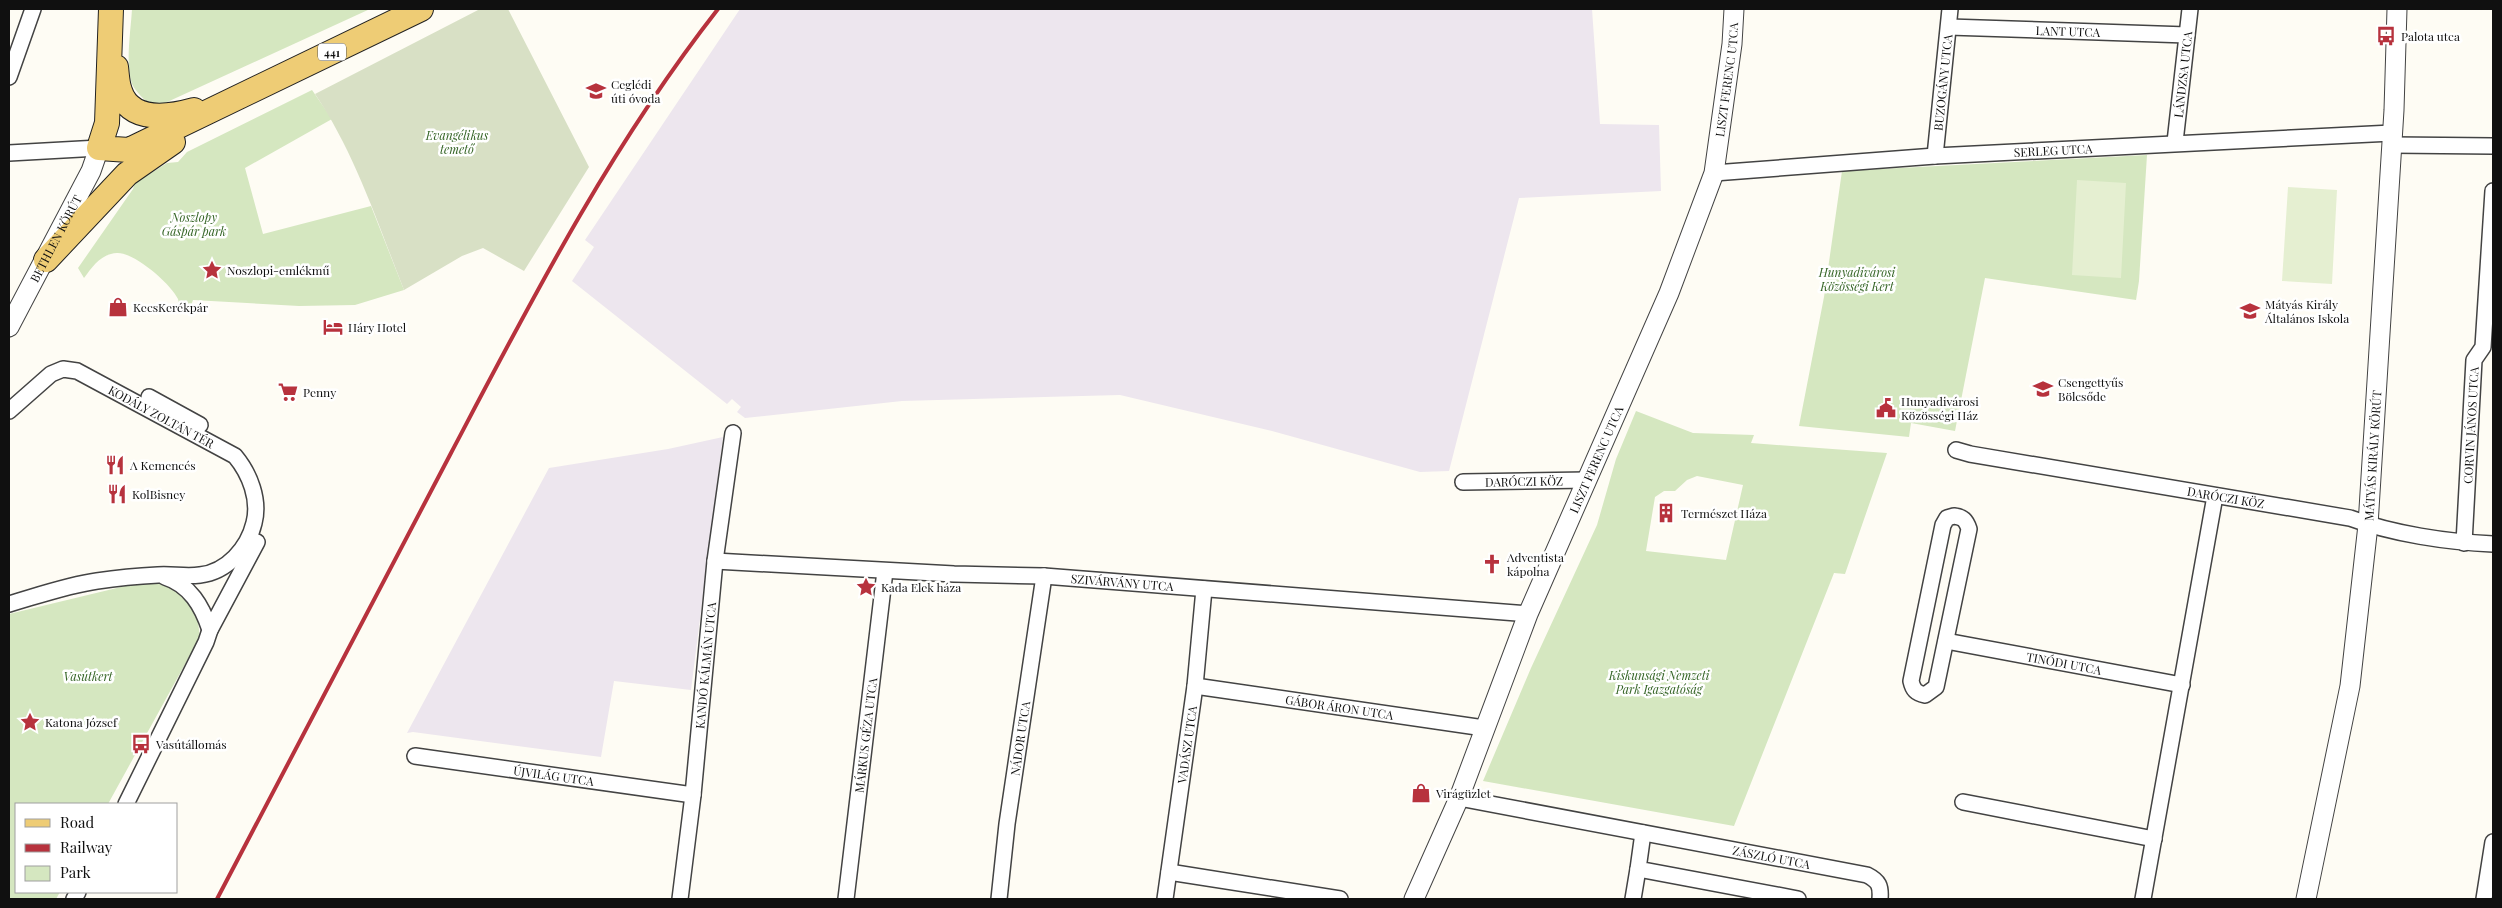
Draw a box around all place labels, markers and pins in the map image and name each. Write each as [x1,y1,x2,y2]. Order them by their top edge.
bus stop icon: Palota utca [2375,25,2397,47]
place label: Palota utca [2401,28,2460,44]
place label: Ceglédi úti óvoda [611,76,661,106]
school or university icon: Ceglédi úti óvoda [585,80,607,102]
place icon: Noszlopi-emlékmű [201,259,223,281]
place label: Noszlopi-emlékmű [227,262,329,278]
shop icon: KecsKerékpár [107,296,129,318]
place label: Mátyás Király Általános Iskola [2264,296,2349,326]
place label: KecsKerékpár [133,299,209,315]
school or university icon: Mátyás Király Általános Iskola [2239,300,2261,322]
hotel icon: Háry Hotel [322,316,344,338]
place label: Háry Hotel [348,319,407,335]
place label: Csengettyűs Bölcsőde [2058,374,2123,404]
school or university icon: Csengettyűs Bölcsőde [2032,378,2054,400]
supermarket icon: Penny [277,381,299,403]
place label: Penny [303,384,336,400]
place label: Hunyadivárosi Közösségi Ház [1901,393,1979,423]
public building icon: Hunyadivárosi Közösségi Ház [1875,397,1897,419]
restaurant icon: A Kemencés [104,454,126,476]
place label: A Kemencés [129,457,196,473]
restaurant icon: KolBisney [106,483,128,505]
place label: KolBisney [132,486,185,502]
building icon: Természet Háza [1655,502,1677,524]
place label: Természet Háza [1681,505,1767,521]
place label: Adventista kápolna [1506,549,1564,579]
church icon: Adventista kápolna [1481,553,1503,575]
place icon: Kada Elek háza [855,576,877,598]
place label: Kada Elek háza [881,579,961,595]
place icon: Katona József [19,711,41,733]
place label: Katona József [45,714,118,730]
bus stop icon: Vasútállomás [130,733,152,755]
place label: Vasútállomás [155,736,227,752]
shop icon: Virágüzlet [1410,782,1432,804]
place label: Virágüzlet [1435,785,1491,801]

